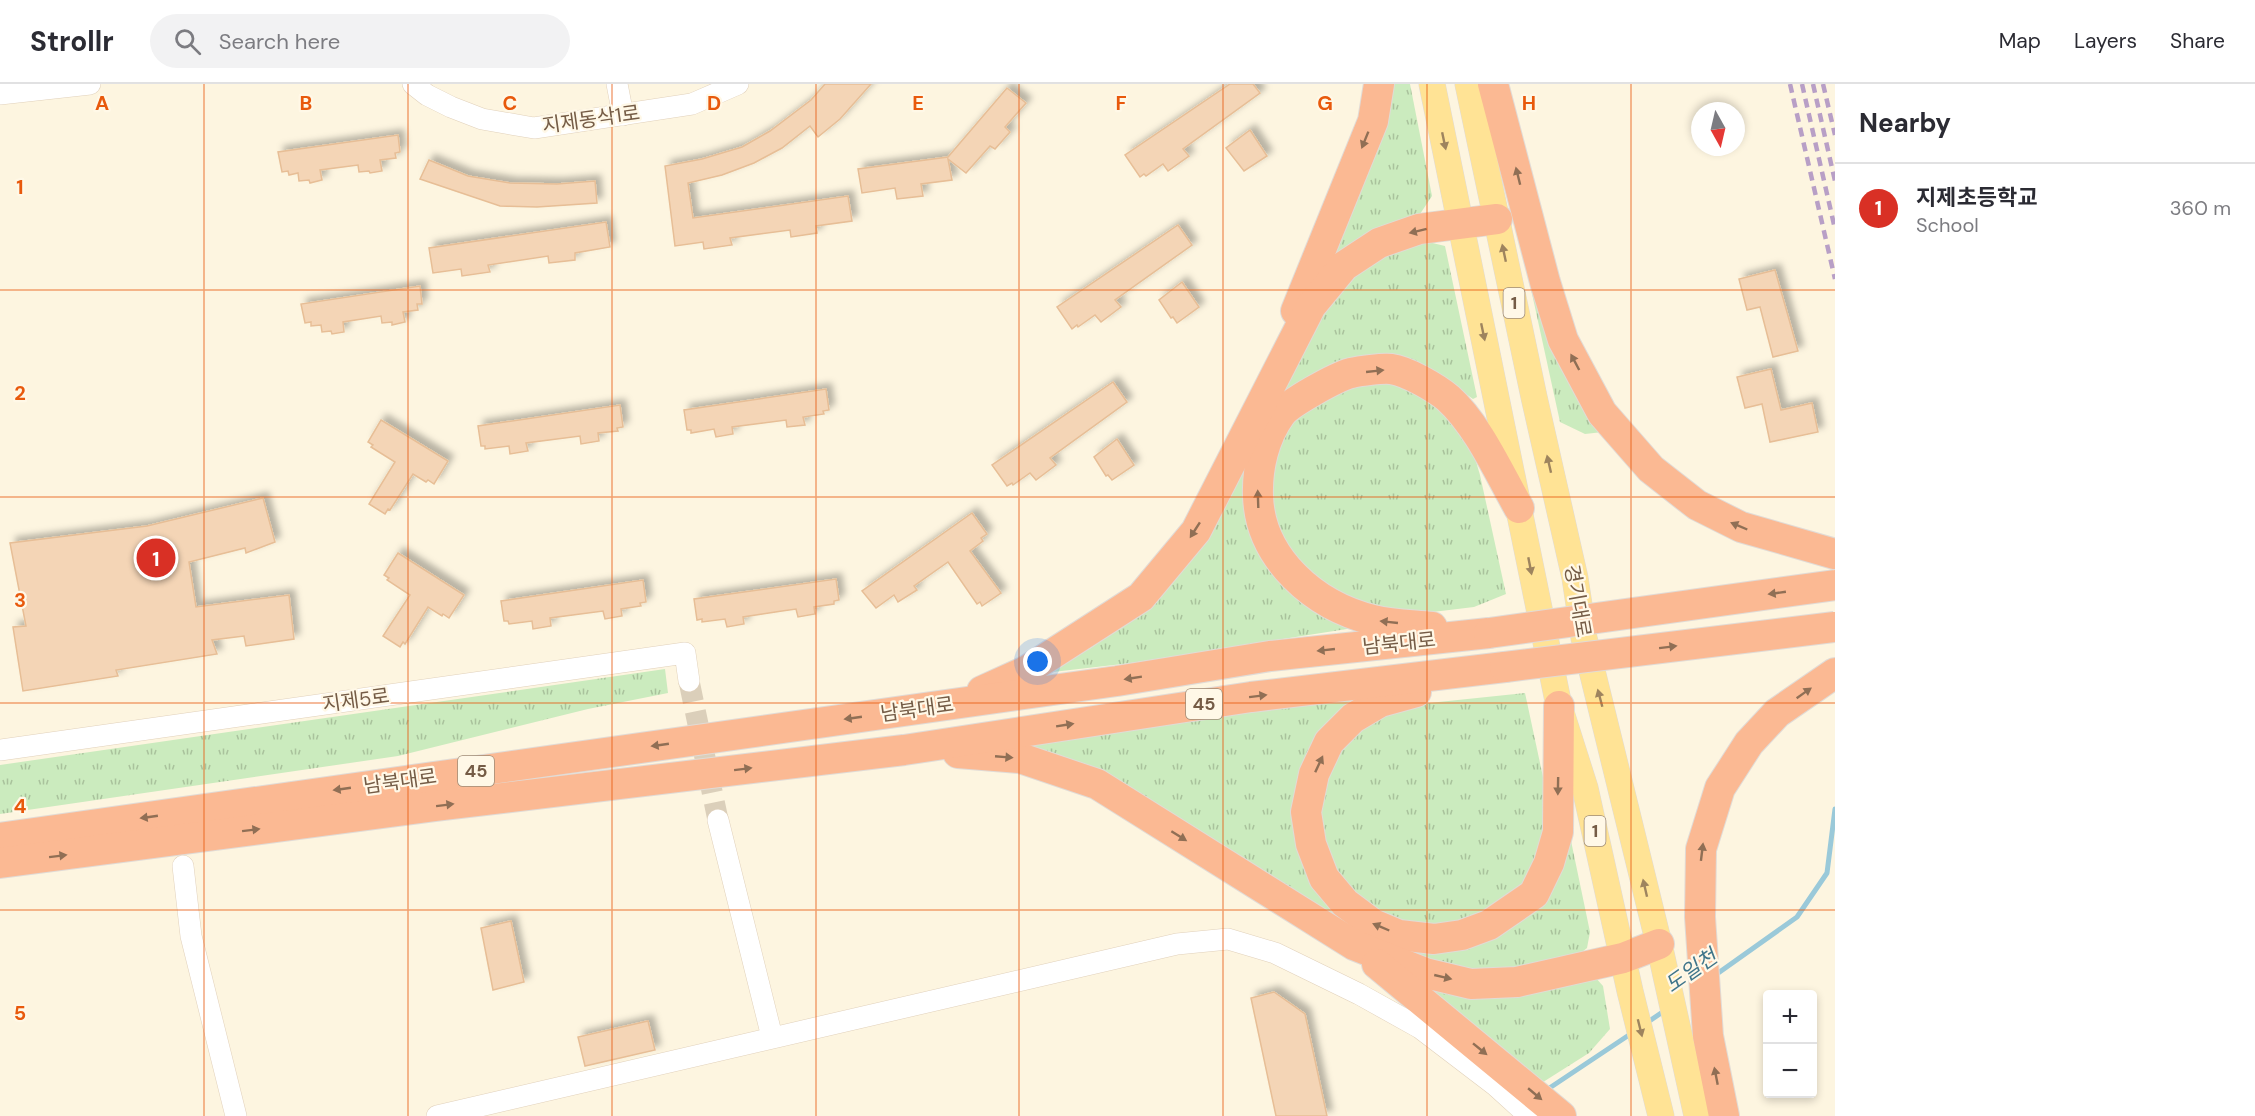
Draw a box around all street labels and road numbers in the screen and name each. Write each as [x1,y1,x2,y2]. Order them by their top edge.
street label: 지제동삭1로 [541,99,641,139]
road number: 1 [1504,288,1524,318]
street label: 경기대로 [1559,562,1597,640]
street label: 남북대로 [1361,626,1437,660]
street label: 지제5로 [321,682,391,718]
road number: 45 [1186,689,1222,719]
street label: 남북대로 [879,691,955,727]
road number: 45 [458,756,494,786]
street label: 남북대로 [362,763,438,799]
road number: 1 [1584,816,1606,846]

